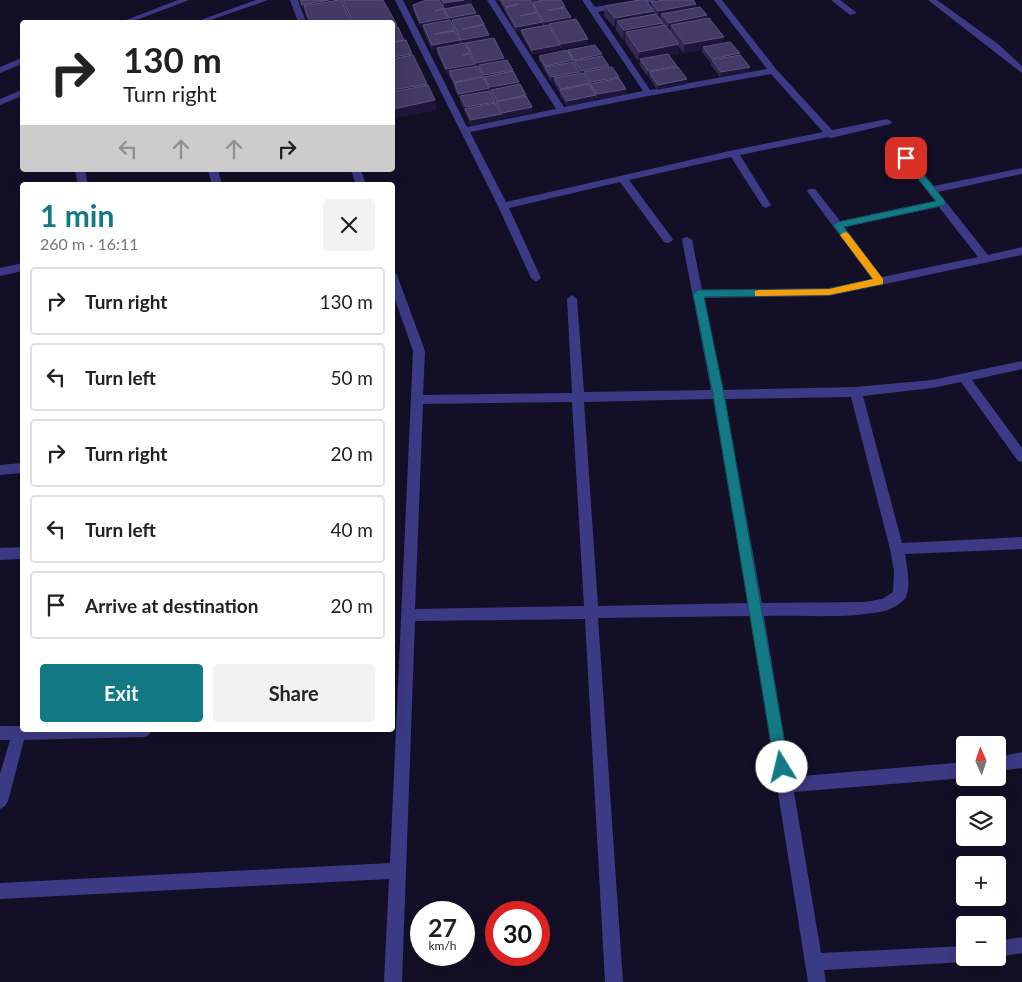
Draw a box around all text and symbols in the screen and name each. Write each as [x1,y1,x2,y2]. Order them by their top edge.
text: 130 m [123,38,222,80]
icon: right [40,40,105,105]
text: Turn right [123,80,217,107]
icon: left [114,135,142,163]
icon: ahead [167,135,195,163]
icon: ahead [220,135,248,163]
icon: right [273,135,301,163]
pin [885,137,927,179]
icon: arrive [892,144,920,172]
text: 1 min [40,197,114,233]
button: close [323,199,375,251]
text: 260 m · 16:11 [40,234,139,253]
icon: right [42,287,70,315]
text: Turn right [85,290,167,313]
text: 130 m [319,290,373,313]
icon: left [42,363,70,391]
text: Turn left [85,366,156,389]
text: 50 m [330,366,373,389]
icon: right [42,439,70,467]
text: Turn right [85,442,167,465]
text: 20 m [330,442,373,465]
icon: left [42,515,70,543]
text: Turn left [85,518,156,541]
text: 40 m [330,518,373,541]
icon: arrive [42,591,70,619]
text: Arrive at destination [85,594,258,617]
text: 20 m [330,594,373,617]
button: Exit [40,664,203,722]
button: Share [213,664,375,722]
north arrow [956,736,1006,786]
map controls [956,736,1006,966]
position arrow [755,740,807,792]
button: layers [956,796,1006,846]
button: + [956,856,1006,906]
speed limit sign: 30 [485,901,550,966]
text: 27 [428,912,457,942]
button: − [956,916,1006,966]
text: km/h [428,938,457,953]

